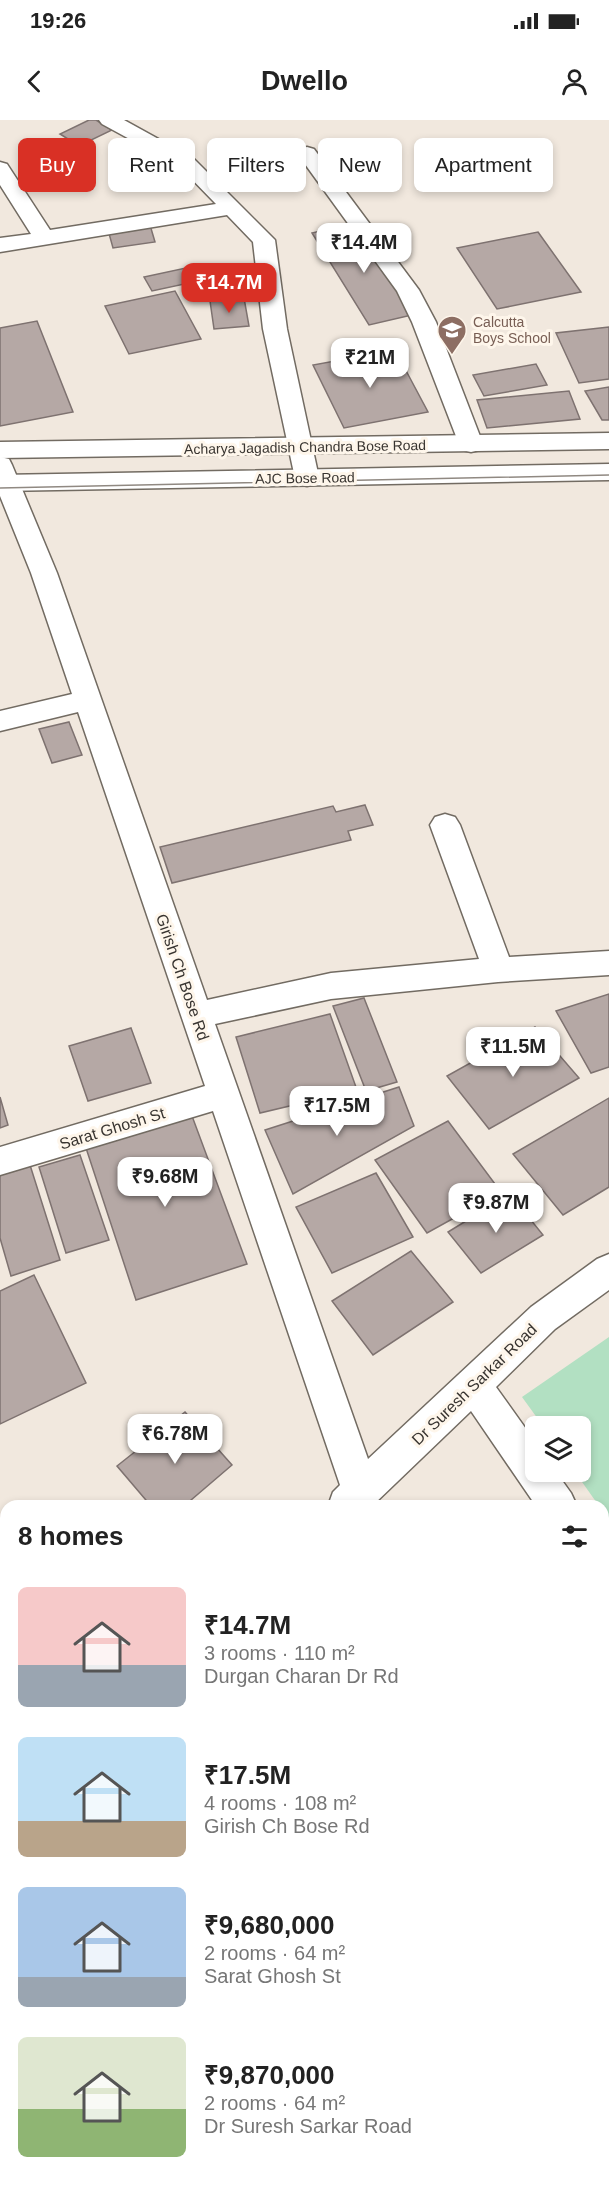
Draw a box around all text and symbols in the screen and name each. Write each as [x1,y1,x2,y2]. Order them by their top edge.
text: 19:26 [30,8,86,33]
icon: back [18,65,51,98]
icon: person [558,65,591,98]
text: Dwello [261,66,348,96]
chip: Buy [18,138,96,192]
chip: Rent [108,138,195,192]
chip: Filters [207,138,306,192]
chip: New [318,138,402,192]
chip: Apartment [414,138,553,192]
pin: ₹14.4M [315,223,413,274]
text: ₹14.4M [330,231,398,253]
pin: ₹14.7M [180,263,278,314]
text: ₹14.7M [195,271,263,293]
school or university icon: Calcutta Boys School [436,314,468,356]
place label: Calcutta Boys School [473,314,551,346]
pin: ₹21M [334,338,406,389]
text: ₹21M [345,346,395,368]
street label: Acharya Jagadish Chandra Bose Road [184,437,426,457]
street label: AJC Bose Road [255,469,355,487]
street label: Girish Ch Bose Rd [153,912,212,1043]
pin: ₹11.5M [464,1027,562,1078]
text: ₹11.5M [480,1035,546,1057]
pin: ₹17.5M [288,1086,386,1137]
text: ₹17.5M [303,1094,371,1116]
street label: Sarat Ghosh St [57,1104,167,1153]
pin: ₹9.68M [116,1157,214,1208]
text: ₹9.68M [131,1165,199,1187]
pin: ₹9.87M [447,1183,545,1234]
text: ₹9.87M [462,1191,530,1213]
street label: Dr Suresh Sarkar Road [409,1320,540,1448]
pin: ₹6.78M [126,1414,224,1465]
map controls [525,1416,591,1482]
button: layers [525,1416,591,1482]
text: ₹6.78M [141,1422,209,1444]
icon: filters [558,1520,591,1553]
text: 8 homes [18,1521,124,1551]
text: ₹14.7M [204,1610,291,1640]
icon: home [66,1611,138,1683]
text: 3 rooms · 110 m² [204,1642,355,1664]
text: Durgan Charan Dr Rd [204,1665,399,1687]
text: ₹17.5M [204,1760,291,1790]
icon: home [66,1761,138,1833]
text: 4 rooms · 108 m² [204,1792,356,1814]
text: Girish Ch Bose Rd [204,1815,370,1837]
text: ₹9,680,000 [204,1910,335,1940]
icon: home [66,1911,138,1983]
text: 2 rooms · 64 m² [204,1942,345,1964]
text: Sarat Ghosh St [204,1965,341,1987]
text: ₹9,870,000 [204,2060,335,2090]
icon: home [66,2061,138,2133]
text: 2 rooms · 64 m² [204,2092,345,2114]
text: Dr Suresh Sarkar Road [204,2115,412,2137]

